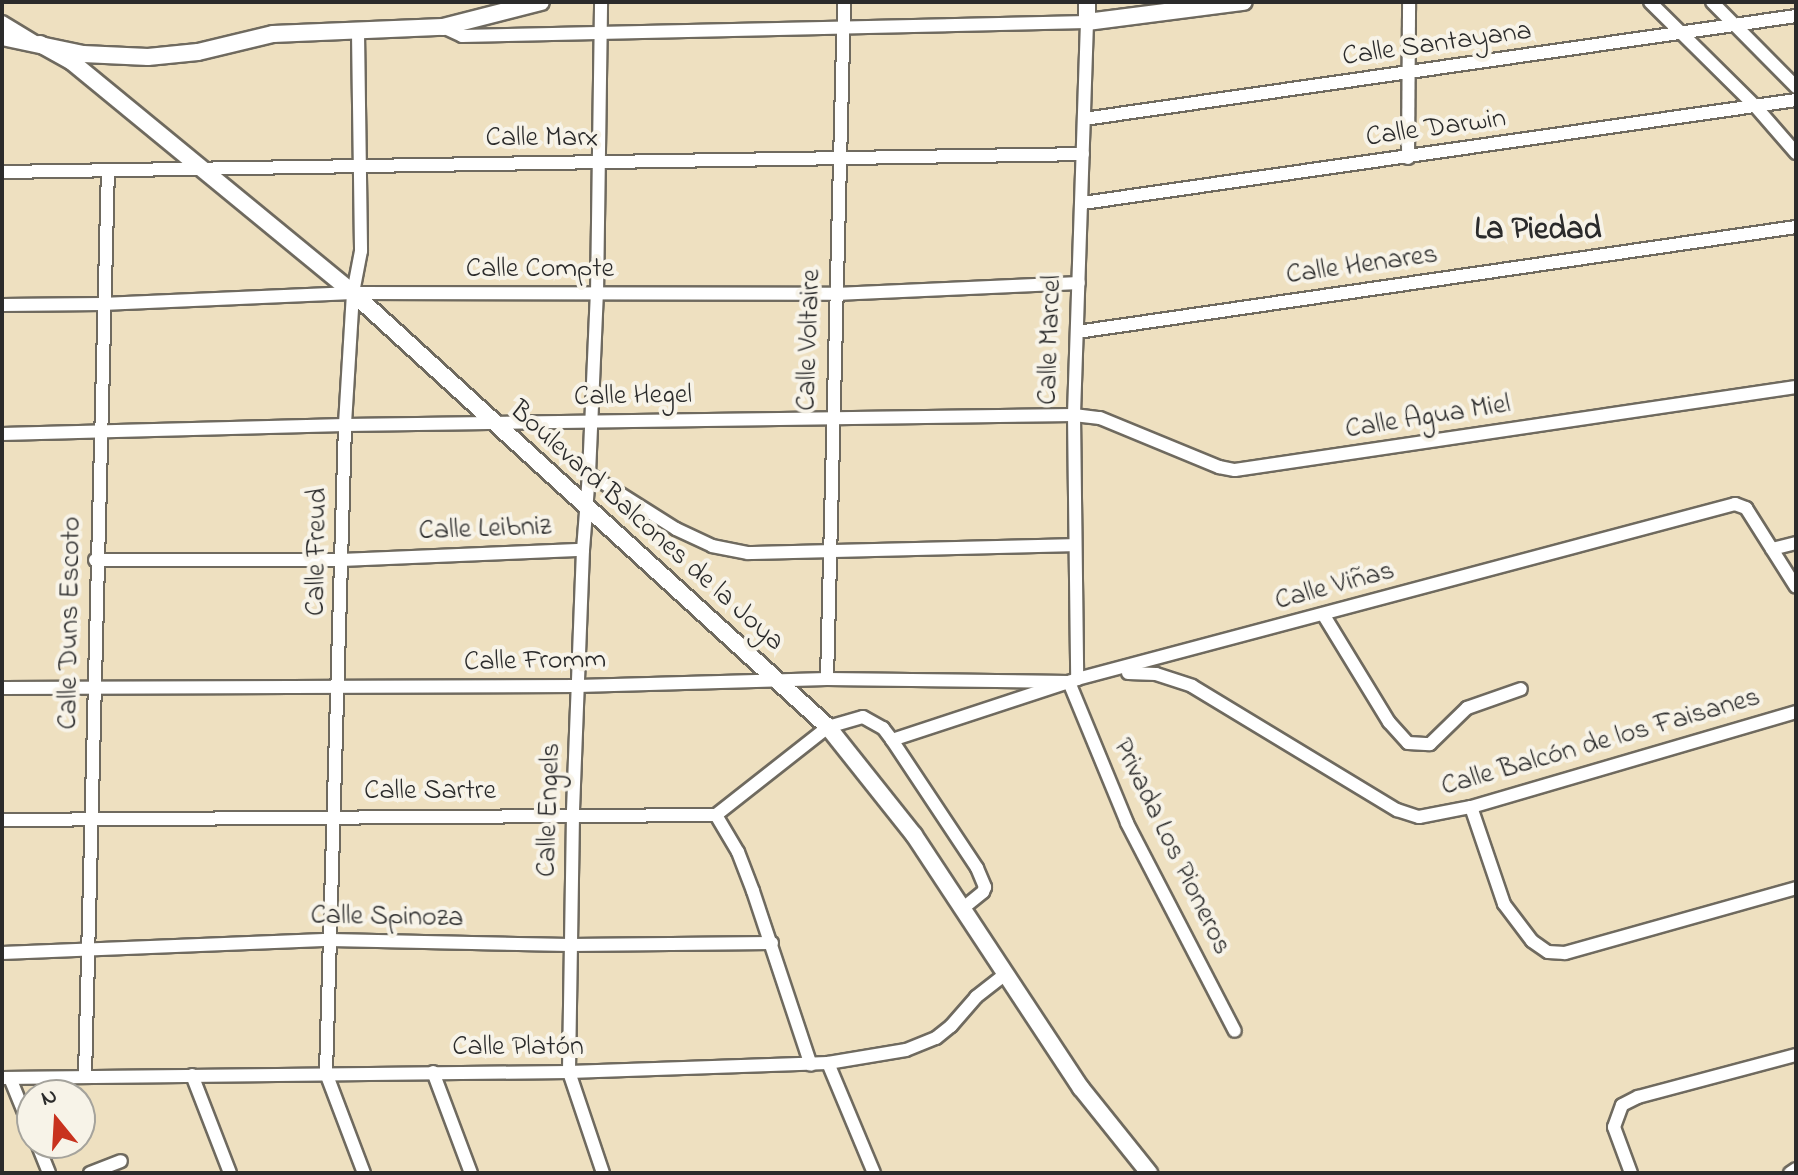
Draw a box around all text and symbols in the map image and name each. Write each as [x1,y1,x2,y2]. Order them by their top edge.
street label: Calle Santayana [1340,15,1534,75]
street label: Calle Darwin [1364,103,1508,155]
street label: Calle Marx [486,122,598,156]
district label: La Piedad [1474,212,1602,250]
street label: Calle Henares [1284,239,1440,293]
street label: Calle Compte [466,253,614,287]
street label: Calle Voltaire [791,269,829,411]
street label: Calle Marcel [1032,274,1070,406]
street label: Calle Hegel [574,379,692,415]
street label: Calle Agua Miel [1343,388,1513,448]
street label: Boulevard Balcones de la Joya [502,395,790,659]
street label: Calle Freud [300,488,336,616]
street label: Calle Leibniz [418,511,552,549]
street label: Calle Duns Escoto [52,516,90,730]
street label: Calle Viñas [1272,555,1398,619]
street label: Calle Fromm [464,644,606,680]
street label: Calle Balcón de los Faisanes [1438,681,1764,805]
street label: Privada Los Pioneros [1104,733,1238,961]
street label: Calle Engels [531,742,569,878]
street label: Calle Sartre [364,775,496,809]
street label: Calle Spinoza [310,900,464,936]
street label: Calle Platón [452,1031,584,1065]
north arrow [16,1079,96,1159]
text: N [37,1081,61,1116]

